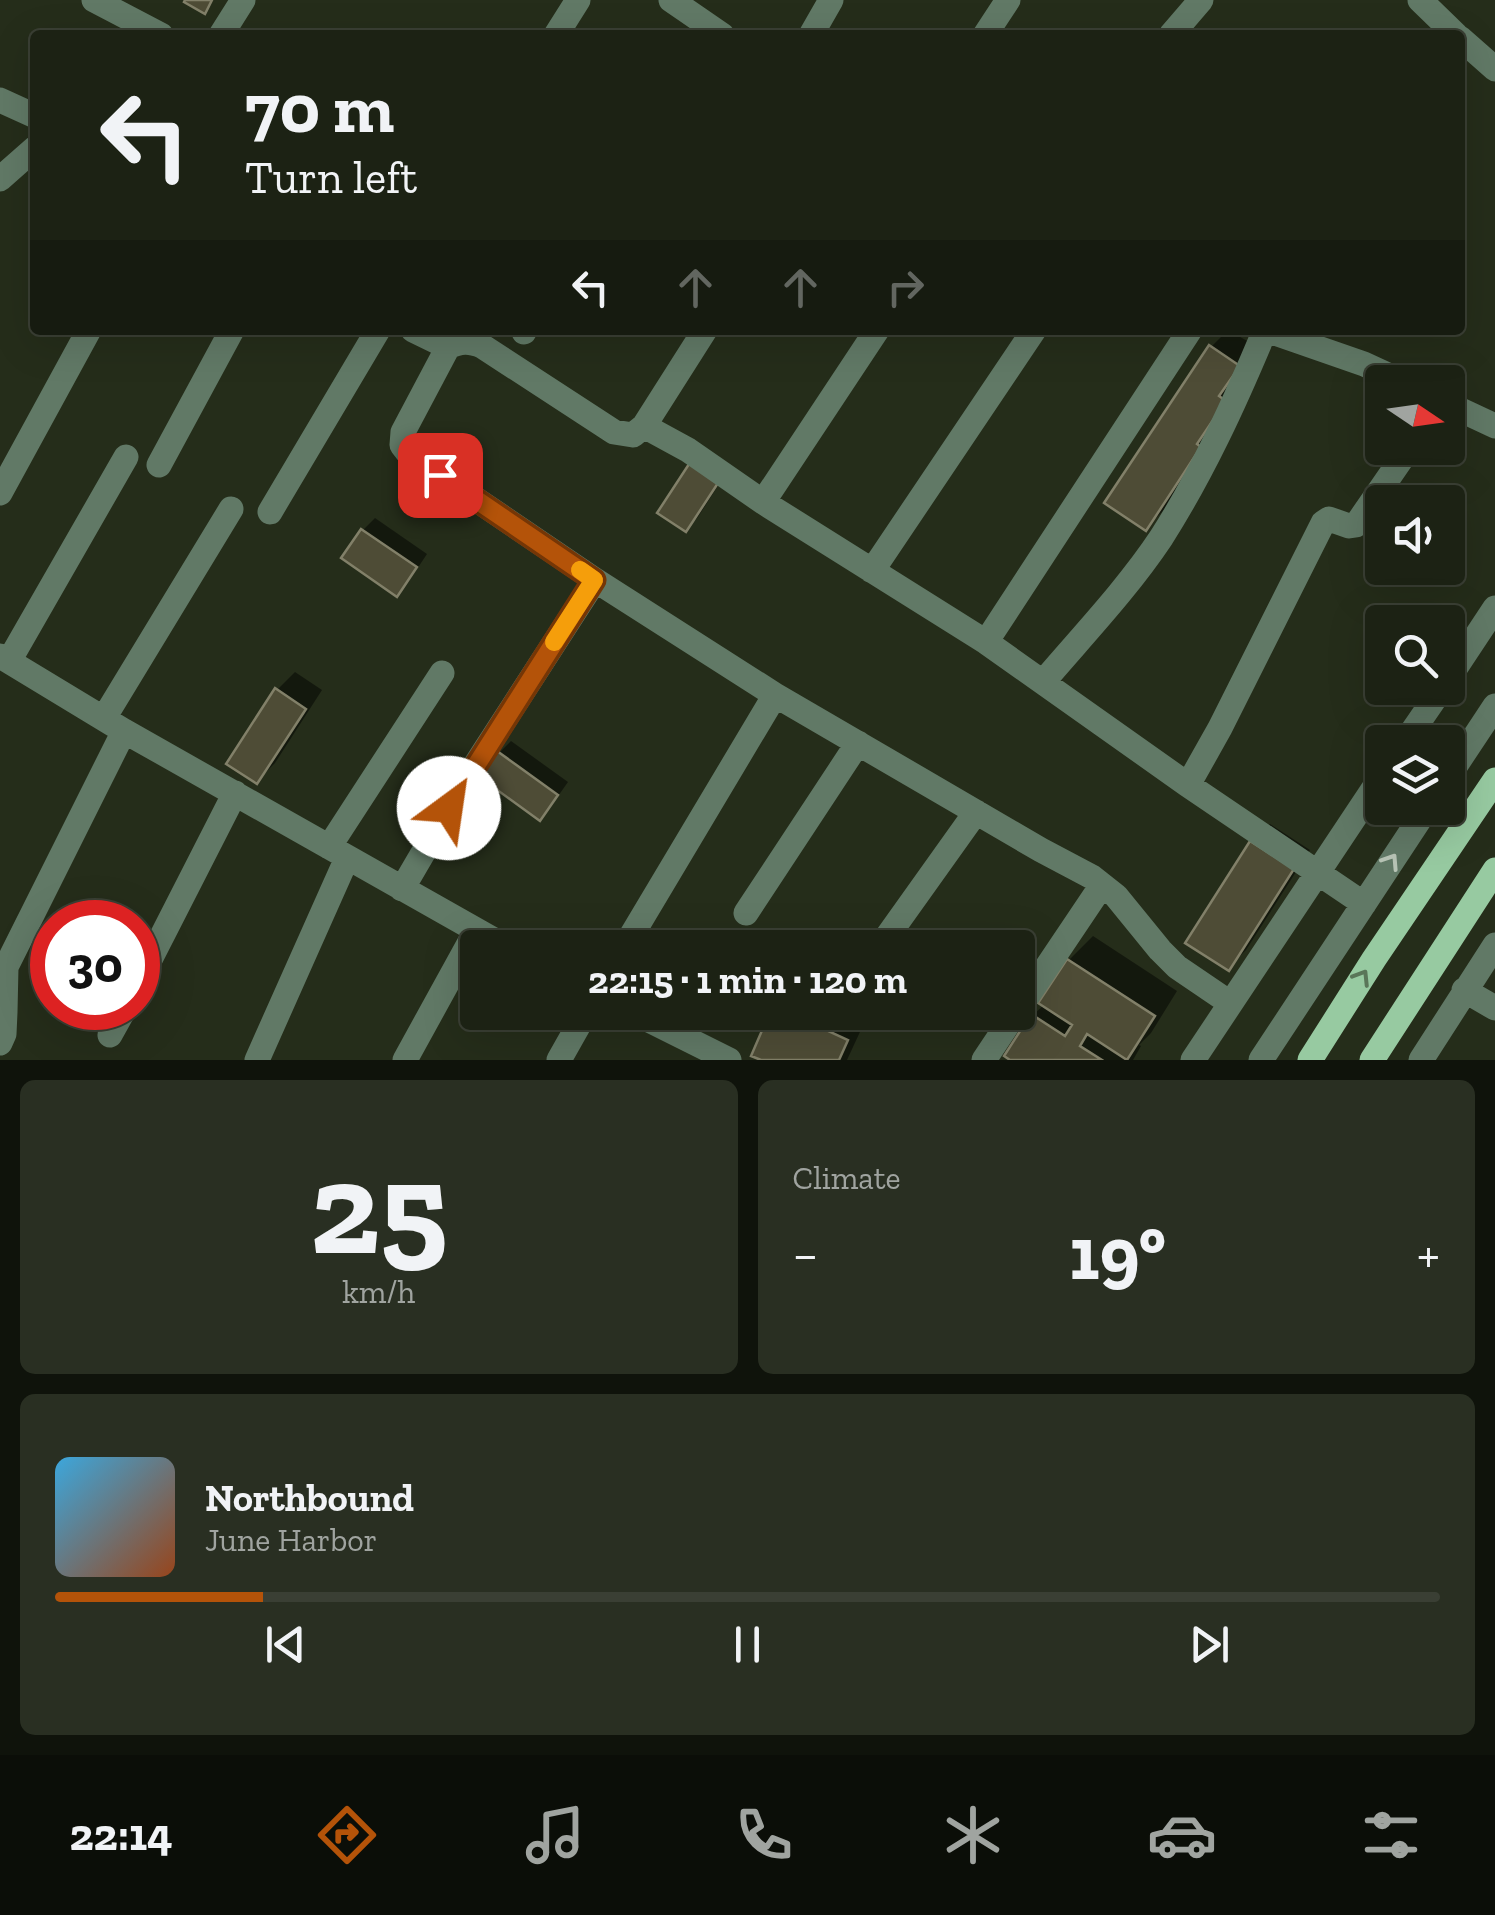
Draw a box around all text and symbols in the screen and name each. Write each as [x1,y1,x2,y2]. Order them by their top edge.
text: 70 m [245,66,394,150]
icon: left [80,70,210,200]
text: Turn left [245,151,417,205]
icon: left [563,260,618,315]
icon: ahead [668,260,723,315]
icon: ahead [773,260,828,315]
icon: right [878,260,933,315]
north arrow [1365,365,1465,465]
map controls [1365,365,1465,825]
pin [398,433,483,518]
icon: arrive [413,448,468,503]
button: sound [1365,485,1465,585]
button: search [1365,605,1465,705]
button: layers [1365,725,1465,825]
position arrow [397,756,501,860]
one-way arrow [1378,854,1397,872]
speed limit sign: 30 [30,900,160,1030]
text: 22:15 · 1 min · 120 m [588,957,907,1003]
one-way arrow [1350,970,1369,988]
text: 25 [310,1130,448,1286]
text: Climate [793,1159,901,1197]
text: 19° [1069,1208,1166,1298]
text: − [793,1221,818,1287]
text: + [1417,1221,1440,1287]
text: km/h [342,1273,415,1311]
text: Northbound [205,1475,414,1521]
text: June Harbor [205,1521,377,1559]
icon: previous [258,1617,313,1672]
icon: pause [720,1617,775,1672]
icon: next [1182,1617,1237,1672]
icon: directions [312,1800,382,1870]
icon: music [520,1800,590,1870]
icon: phone [729,1800,799,1870]
icon: climate [938,1800,1008,1870]
icon: car [1147,1800,1217,1870]
icon: filters [1356,1800,1426,1870]
text: 22:14 [69,1808,173,1862]

